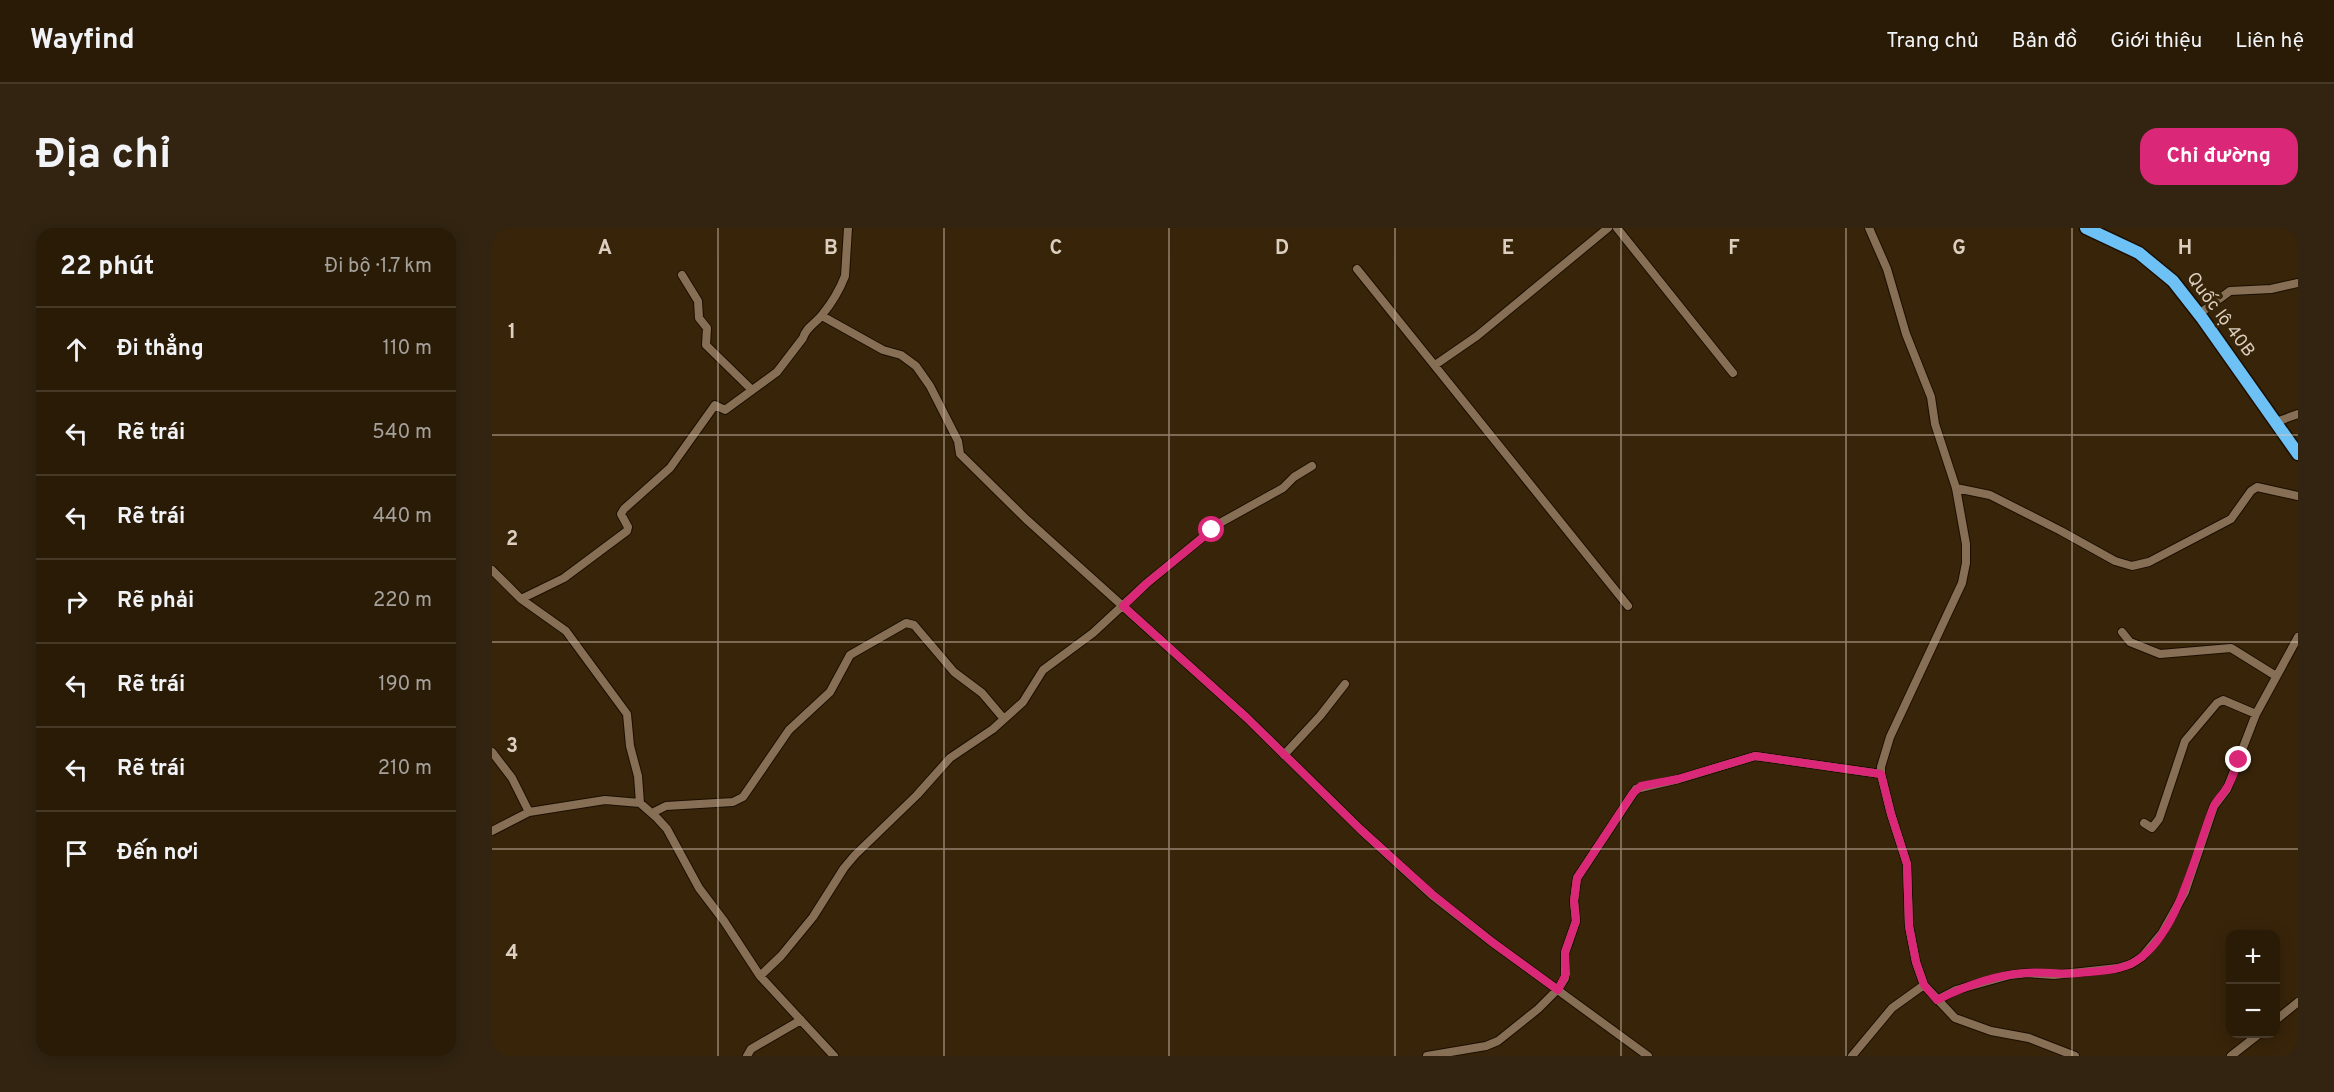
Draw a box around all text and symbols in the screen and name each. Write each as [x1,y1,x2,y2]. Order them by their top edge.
text: Wayfind [30,23,135,59]
text: Trang chủ [1886,28,1979,55]
text: Bản đồ [2012,28,2077,55]
text: Giới thiệu [2110,28,2202,55]
text: Liên hệ [2235,28,2304,55]
button: Chỉ đường [2140,128,2298,185]
text: Địa chỉ [36,130,171,183]
text: A [598,236,612,262]
text: B [824,236,838,262]
text: C [1050,236,1062,262]
text: D [1275,236,1289,262]
text: E [1502,236,1514,262]
text: F [1728,236,1740,262]
text: G [1952,236,1966,262]
text: H [2178,236,2192,262]
text: 22 phút [60,251,154,284]
text: Đi bộ · 1.7 km [325,254,432,280]
street label: Quốc lộ 40B [2181,267,2260,362]
text: 1 [508,320,516,346]
icon: ahead [60,333,93,366]
text: Đi thẳng [117,336,204,363]
text: 110 m [383,336,432,362]
icon: left [60,417,93,450]
text: Rẽ trái [117,420,185,447]
text: 540 m [372,420,432,446]
icon: left [60,501,93,534]
text: Rẽ trái [117,504,185,531]
text: 440 m [373,504,432,530]
route start [1198,516,1224,542]
text: 2 [506,527,518,553]
icon: right [60,585,93,618]
text: Rẽ phải [117,588,194,615]
text: 220 m [373,588,432,614]
icon: left [60,669,93,702]
text: Rẽ trái [117,672,185,699]
text: 190 m [378,672,432,698]
text: 3 [506,734,518,760]
route end [2225,746,2251,772]
icon: left [60,753,93,786]
text: Rẽ trái [117,756,185,783]
text: 210 m [378,756,432,782]
icon: arrive [60,837,93,870]
text: Đến nơi [117,840,198,867]
map controls [2226,930,2280,1038]
button: + [2226,930,2280,984]
text: 4 [506,941,518,967]
button: − [2226,984,2280,1038]

